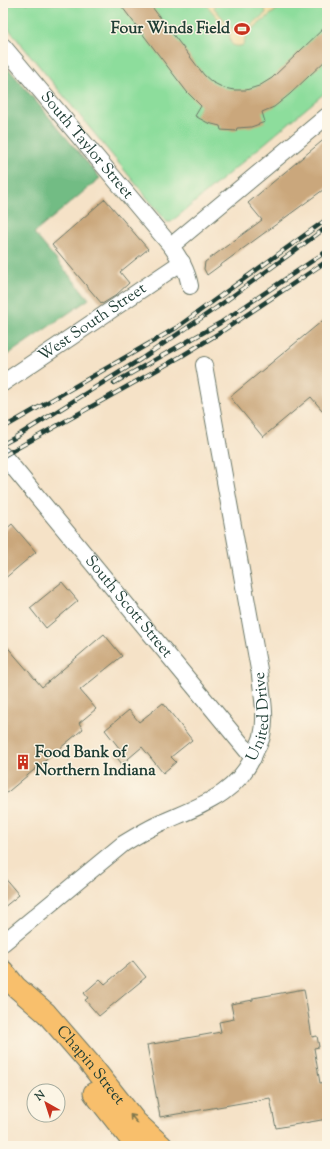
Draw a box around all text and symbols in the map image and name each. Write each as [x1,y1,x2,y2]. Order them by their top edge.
place label: Four Winds Field [111,18,231,41]
sports icon: Four Winds Field [233,20,251,38]
street label: South Taylor Street [35,87,139,205]
street label: West South Street [34,277,152,367]
street label: South Scott Street [79,551,178,664]
street label: United Drive [241,671,276,765]
place label: Food Bank of Northern Indiana [35,742,156,783]
building icon: Food Bank of Northern Indiana [14,753,32,771]
street label: Chapin Street [50,1021,130,1111]
north arrow [26,1083,66,1123]
text: N [31,1087,49,1106]
one-way arrow [129,1114,139,1124]

